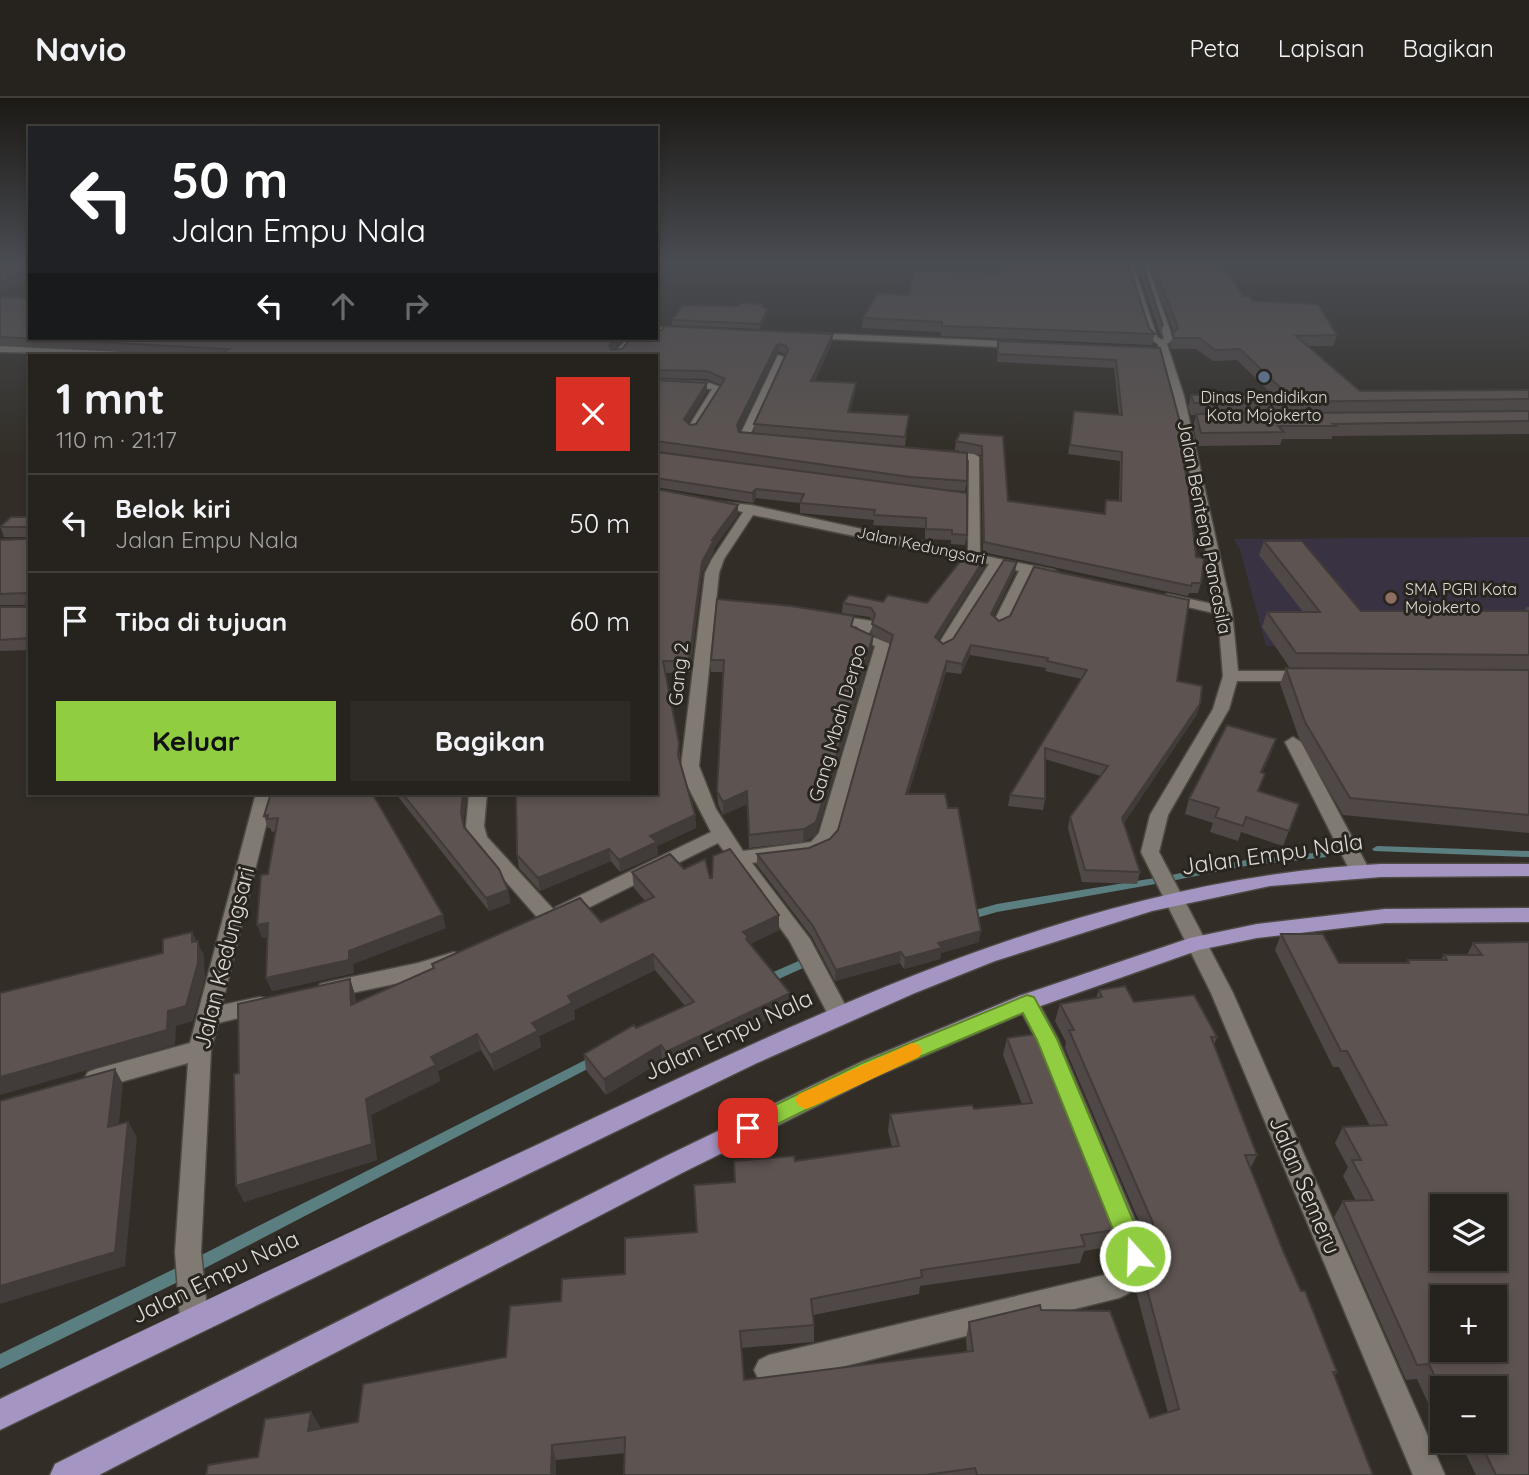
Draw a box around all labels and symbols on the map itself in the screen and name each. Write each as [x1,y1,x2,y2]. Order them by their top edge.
marker: Dinas Pendidikan Kota Mojokerto [1256,369,1272,385]
place label: Dinas Pendidikan Kota Mojokerto [1200,387,1328,425]
street label: Jalan Benteng Pancasila [1172,418,1238,636]
street label: Jalan Kedungsari [855,522,987,568]
place label: SMA PGRI Kota Mojokerto [1405,579,1517,617]
marker: SMA PGRI Kota Mojokerto [1383,590,1399,606]
street label: Gang 2 [663,641,693,707]
street label: Gang Mbah Derpo [803,642,871,804]
street label: Jalan Empu Nala [1179,826,1365,881]
street label: Jalan Kedungsari [187,863,260,1052]
street label: Jalan Empu Nala [639,983,817,1086]
pin [718,1098,778,1158]
street label: Jalan Semeru [1263,1111,1348,1258]
position arrow [1098,1219,1172,1293]
street label: Jalan Empu Nala [126,1223,303,1330]

